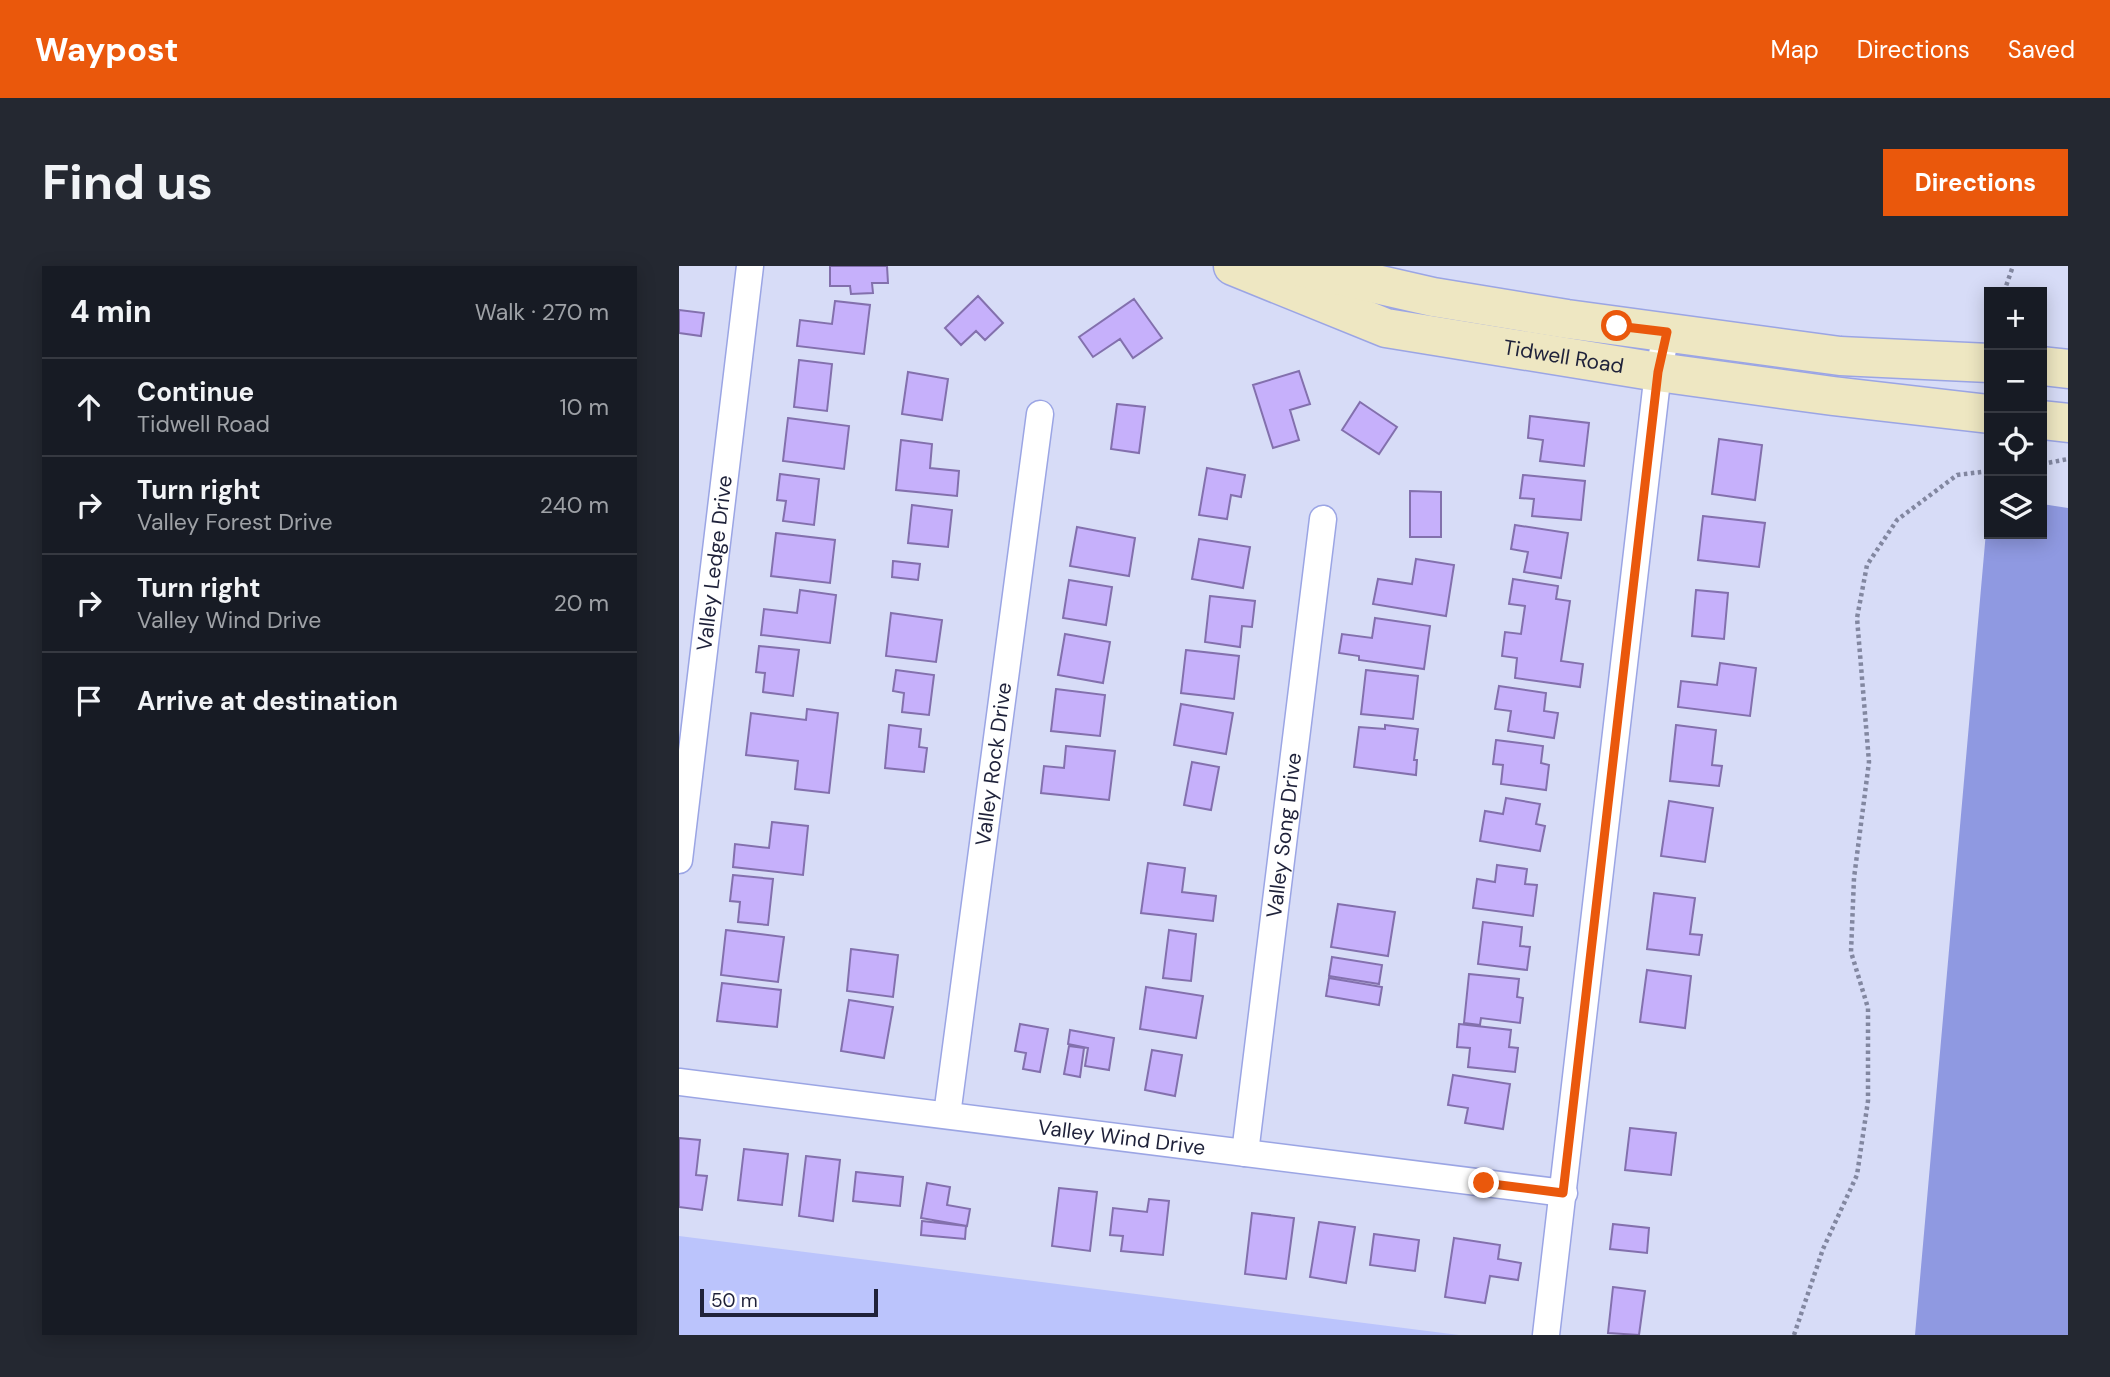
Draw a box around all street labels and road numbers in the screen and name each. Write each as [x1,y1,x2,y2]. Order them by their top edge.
street label: Tidwell Road [1501,333,1626,380]
street label: Valley Ledge Drive [690,474,739,653]
street label: Valley Rock Drive [969,681,1018,848]
street label: Valley Song Drive [1260,751,1308,920]
street label: Valley Wind Drive [1036,1113,1207,1162]

